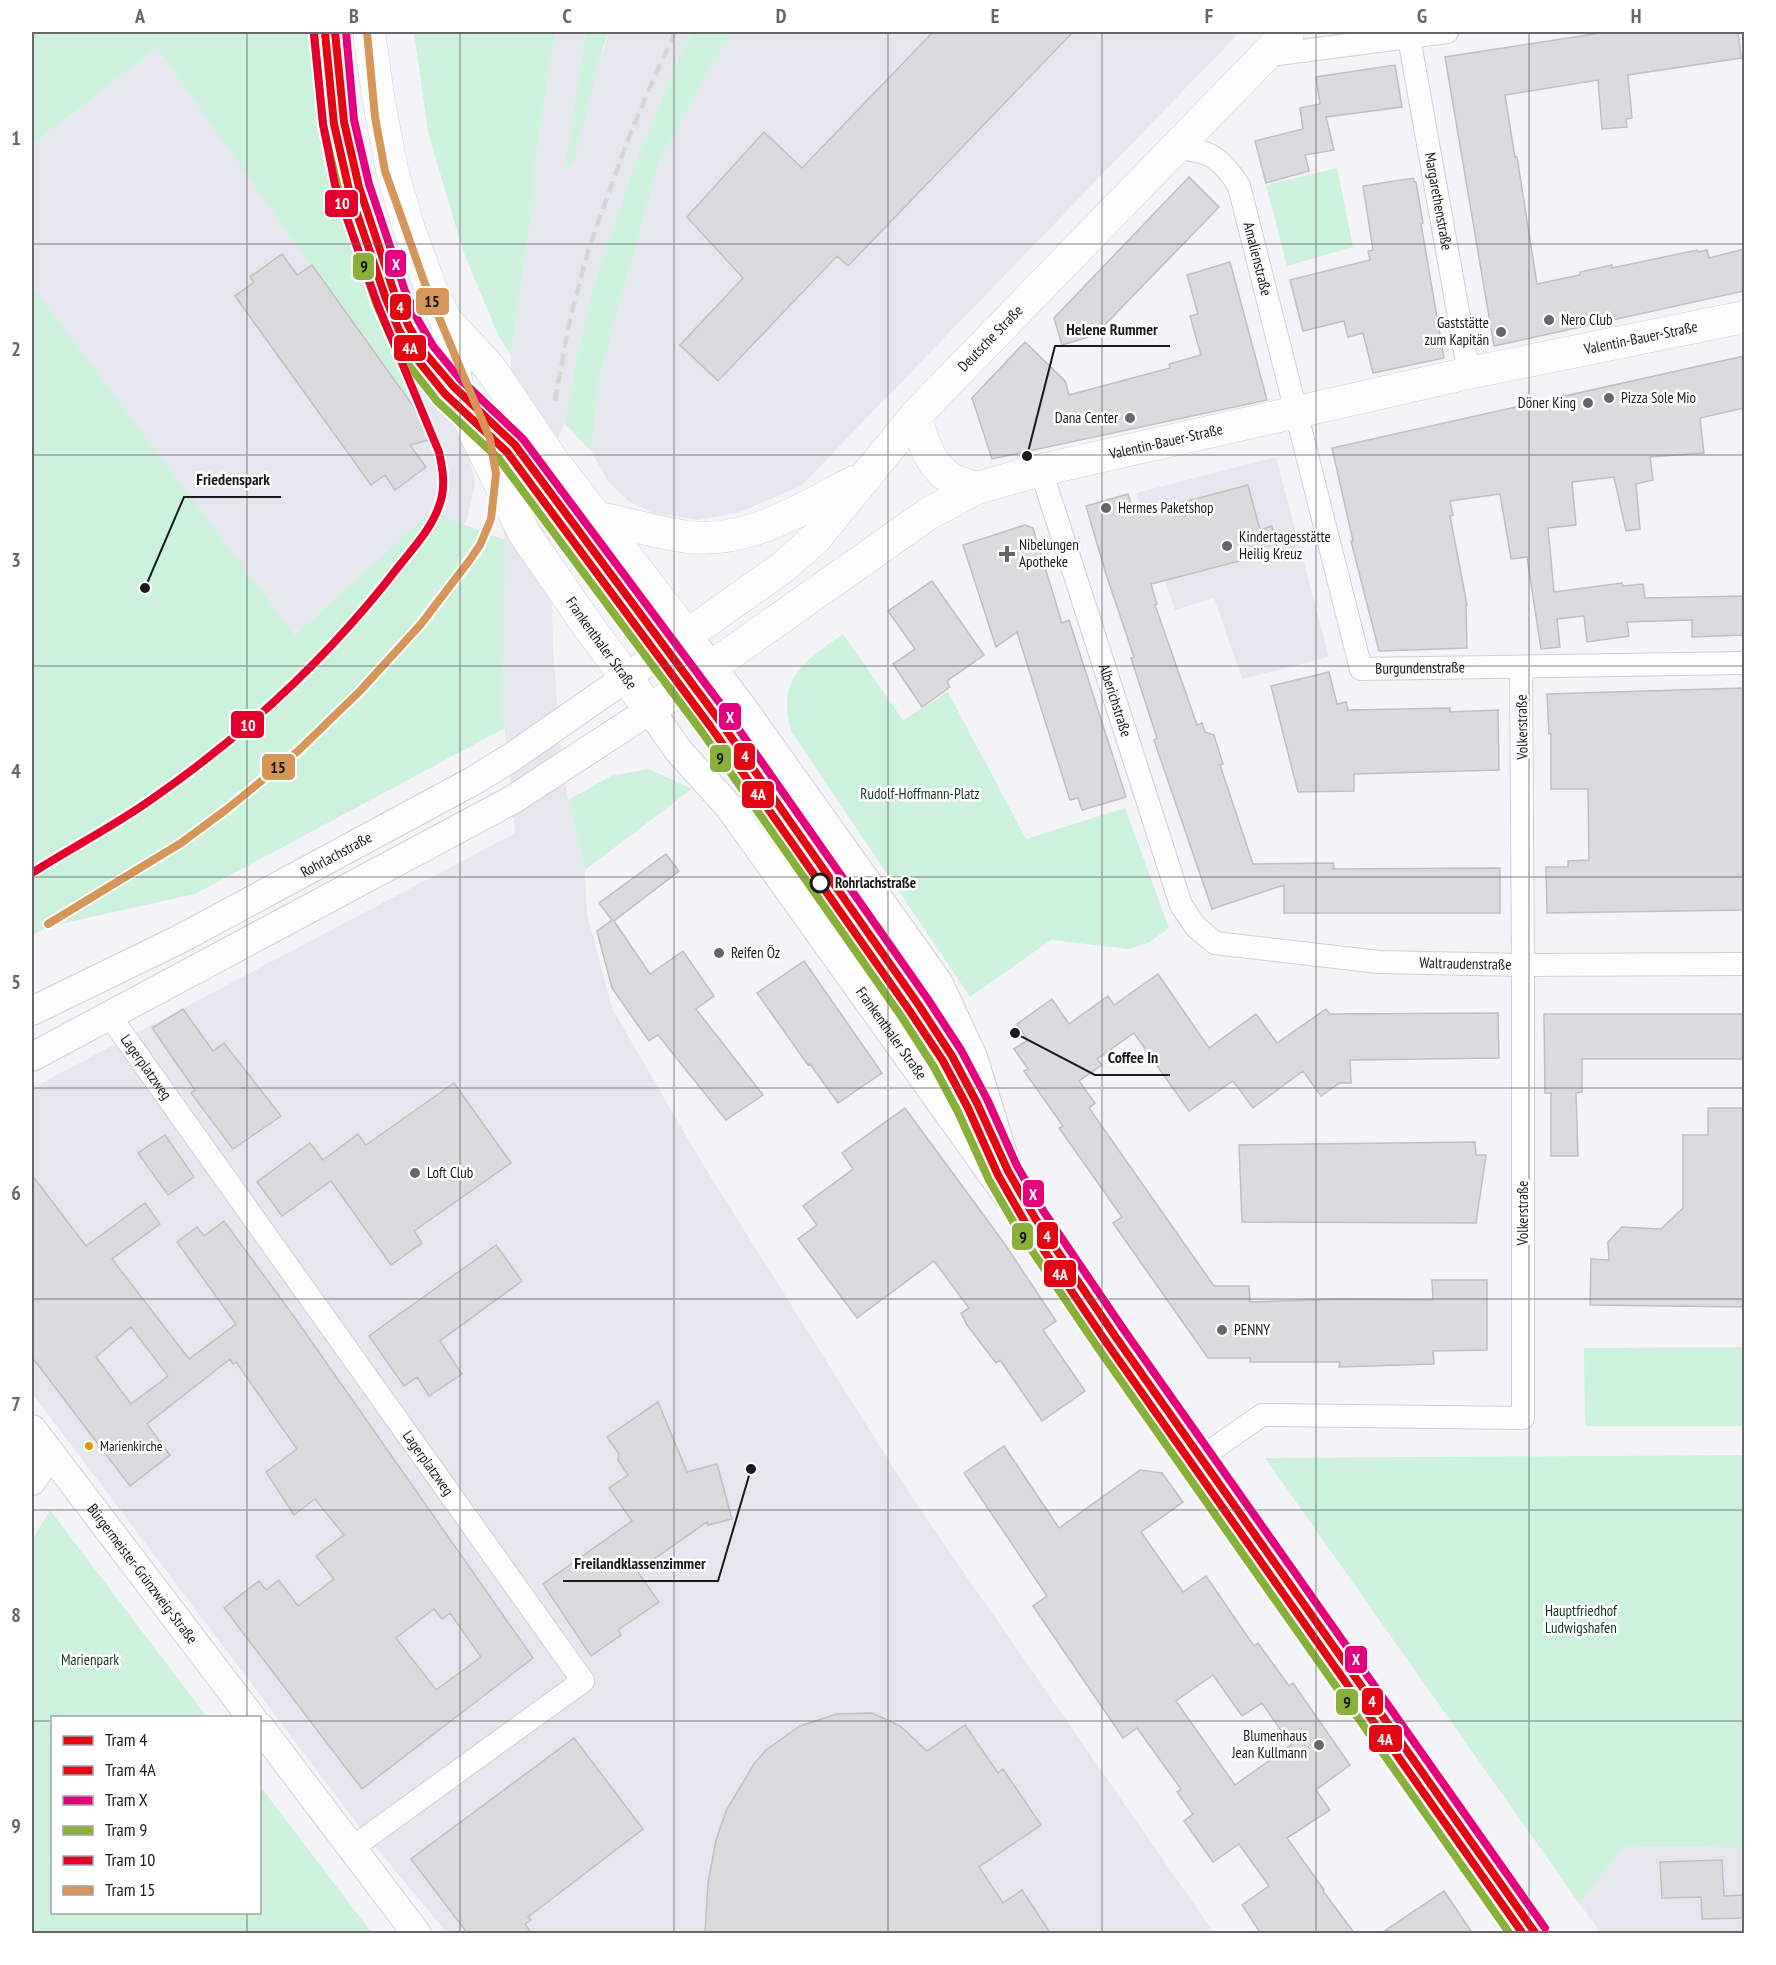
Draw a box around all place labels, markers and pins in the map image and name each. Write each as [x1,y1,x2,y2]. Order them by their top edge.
place label: Nero Club [1561,310,1612,329]
callout: Helene Rummer [1055,312,1170,346]
place label: Gaststätte zum Kapitän [1425,313,1489,349]
marker: Nero Club [1542,313,1556,327]
marker: Gaststätte zum Kapitän [1494,325,1508,339]
place label: Pizza Sole Mio [1621,388,1696,407]
marker: Pizza Sole Mio [1602,391,1616,405]
place label: Döner King [1518,393,1576,412]
marker: Döner King [1581,396,1595,410]
place label: Dana Center [1055,408,1119,427]
marker: Dana Center [1123,411,1137,425]
callout: Friedenspark [184,463,281,497]
place label: Hermes Paketshop [1118,498,1214,517]
marker: Hermes Paketshop [1099,501,1113,515]
place label: Kindertagesstätte Heilig Kreuz [1239,527,1331,563]
place label: Nibelungen Apotheke [1019,535,1079,571]
marker: Kindertagesstätte Heilig Kreuz [1220,539,1234,553]
marker: Nibelungen Apotheke [1000,547,1014,561]
marker: Rohrlachstraße [810,873,830,893]
place label: Rohrlachstraße [835,873,916,892]
place label: Reifen Öz [731,943,780,962]
marker: Reifen Öz [712,946,726,960]
callout: Coffee In [1095,1041,1170,1075]
place label: Loft Club [427,1163,473,1182]
marker: Loft Club [408,1166,422,1180]
place label: PENNY [1234,1320,1270,1339]
marker: PENNY [1215,1323,1229,1337]
place label: Marienkirche [100,1437,163,1455]
marker: Marienkirche [83,1440,95,1452]
callout: Freilandklassenzimmer [563,1547,718,1581]
place label: Blumenhaus Jean Kullmann [1231,1726,1307,1762]
marker: Blumenhaus Jean Kullmann [1312,1738,1326,1752]

